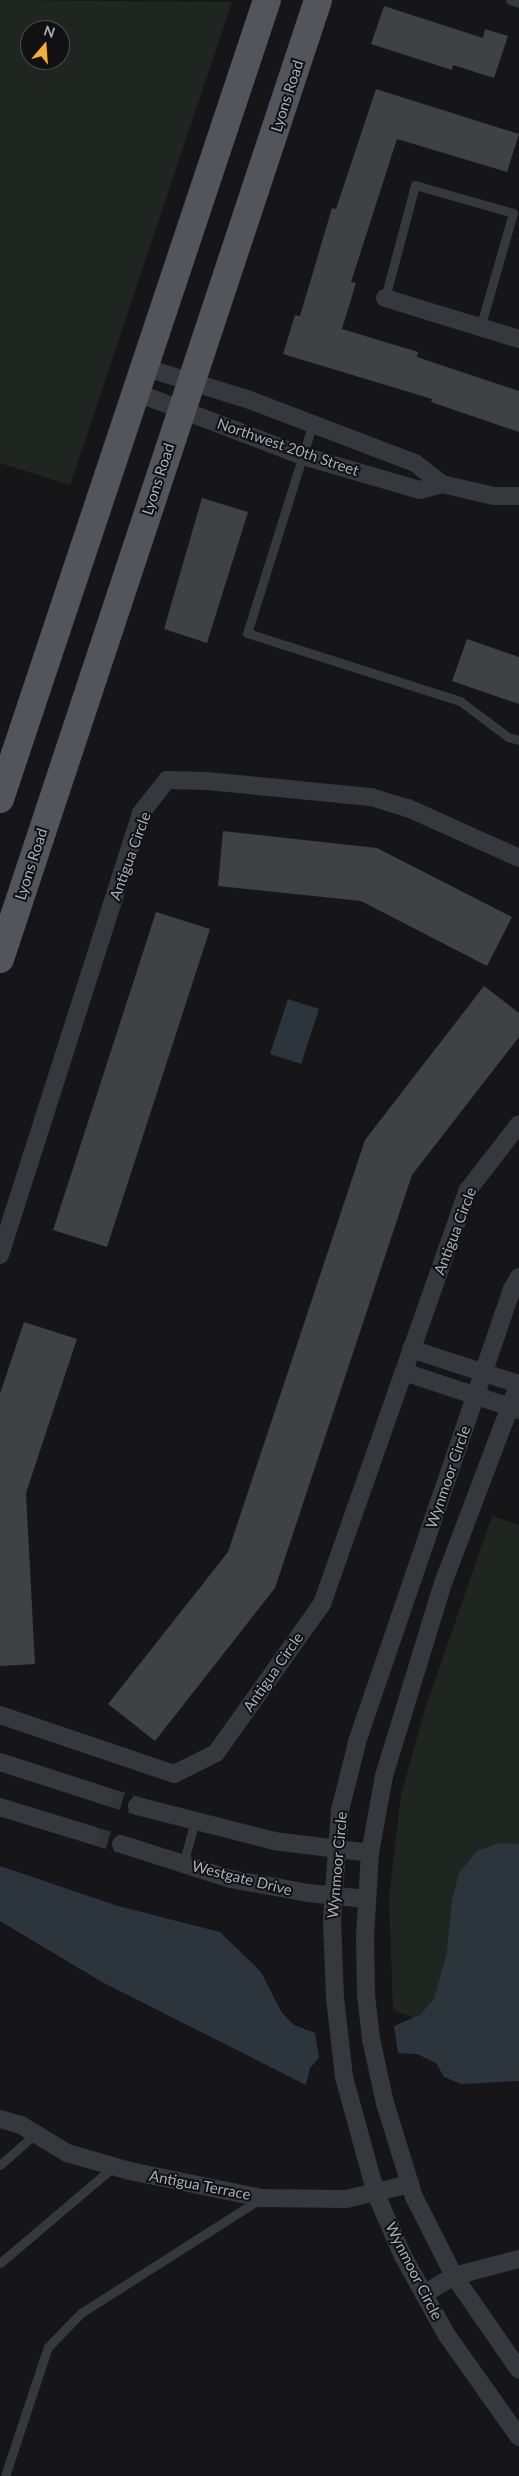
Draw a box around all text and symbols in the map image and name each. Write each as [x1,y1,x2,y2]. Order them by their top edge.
north arrow [20,20,70,70]
text: N [42,21,57,41]
street label: Lyons Road [267,58,307,134]
street label: Northwest 20th Street [215,414,361,480]
street label: Lyons Road [138,441,178,517]
street label: Antigua Circle [106,809,154,903]
street label: Lyons Road [11,826,51,902]
street label: Antigua Circle [430,1185,480,1277]
street label: Wynmoor Circle [422,1423,474,1531]
street label: Antigua Circle [239,1629,307,1715]
street label: Wynmoor Circle [323,1811,351,1919]
street label: Westgate Drive [190,1857,294,1899]
street label: Antigua Terrace [148,2166,252,2204]
street label: Wynmoor Circle [382,2219,446,2323]

